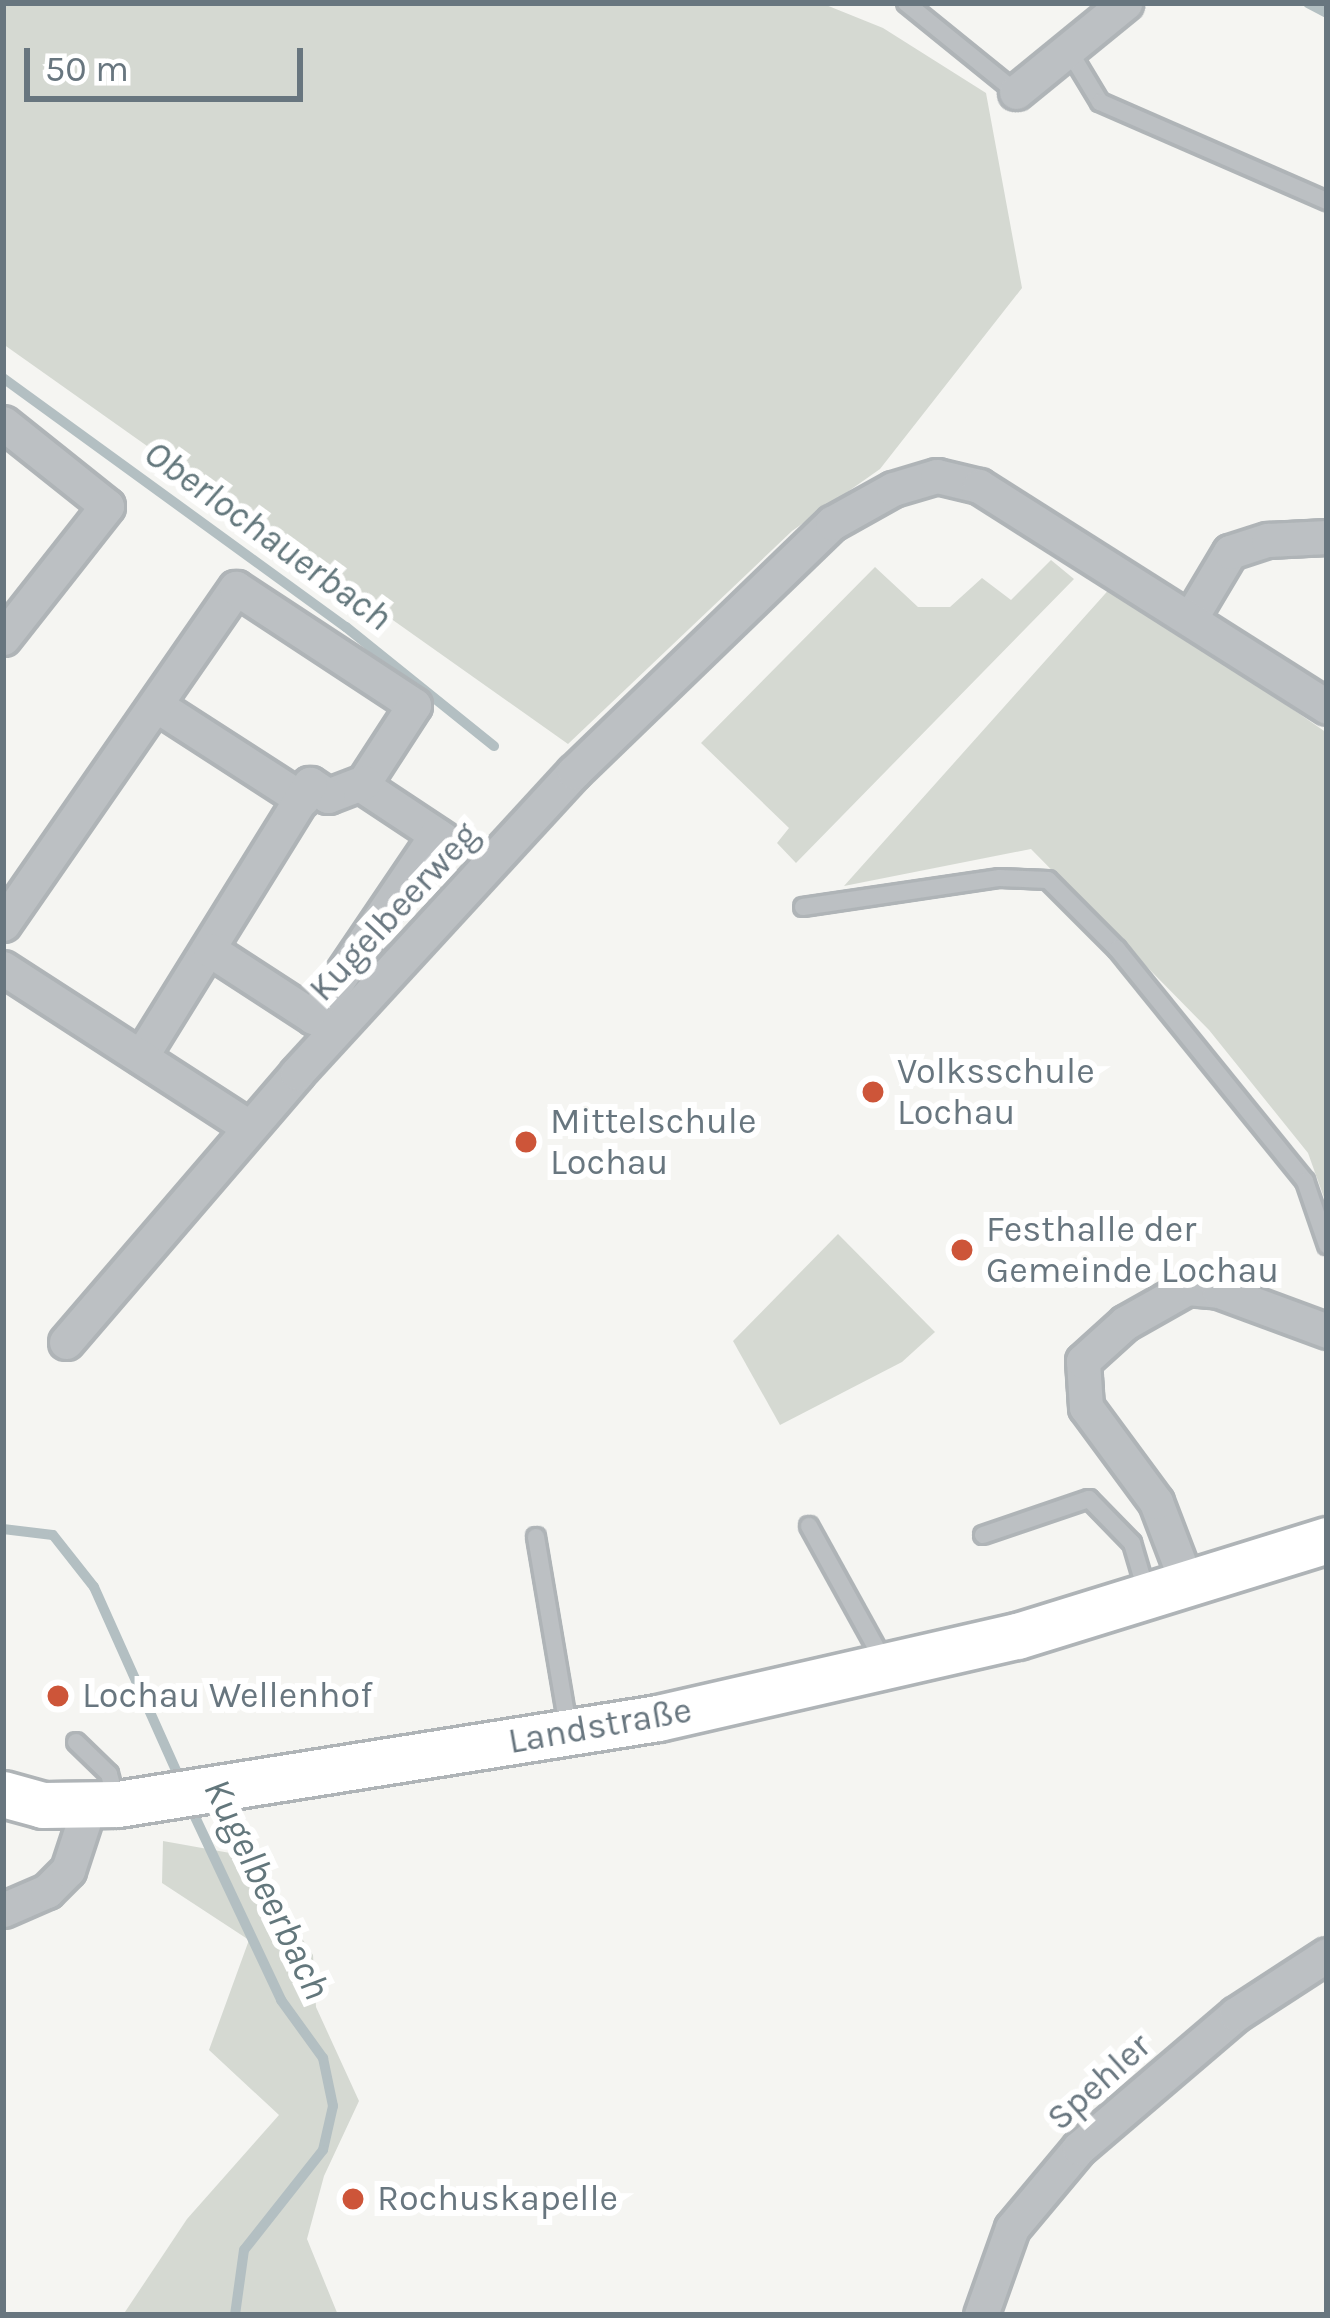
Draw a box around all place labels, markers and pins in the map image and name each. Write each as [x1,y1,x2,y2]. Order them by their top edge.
place label: Volksschule Lochau [897,1049,1095,1134]
marker: Volksschule Lochau [860,1079,886,1105]
place label: Mittelschule Lochau [550,1099,756,1184]
marker: Mittelschule Lochau [513,1129,539,1155]
place label: Festhalle der Gemeinde Lochau [986,1207,1279,1292]
marker: Festhalle der Gemeinde Lochau [949,1237,975,1263]
place label: Lochau Wellenhof [82,1674,373,1718]
marker: Lochau Wellenhof [45,1683,71,1709]
place label: Rochuskapelle [377,2177,618,2221]
marker: Rochuskapelle [340,2186,366,2212]

